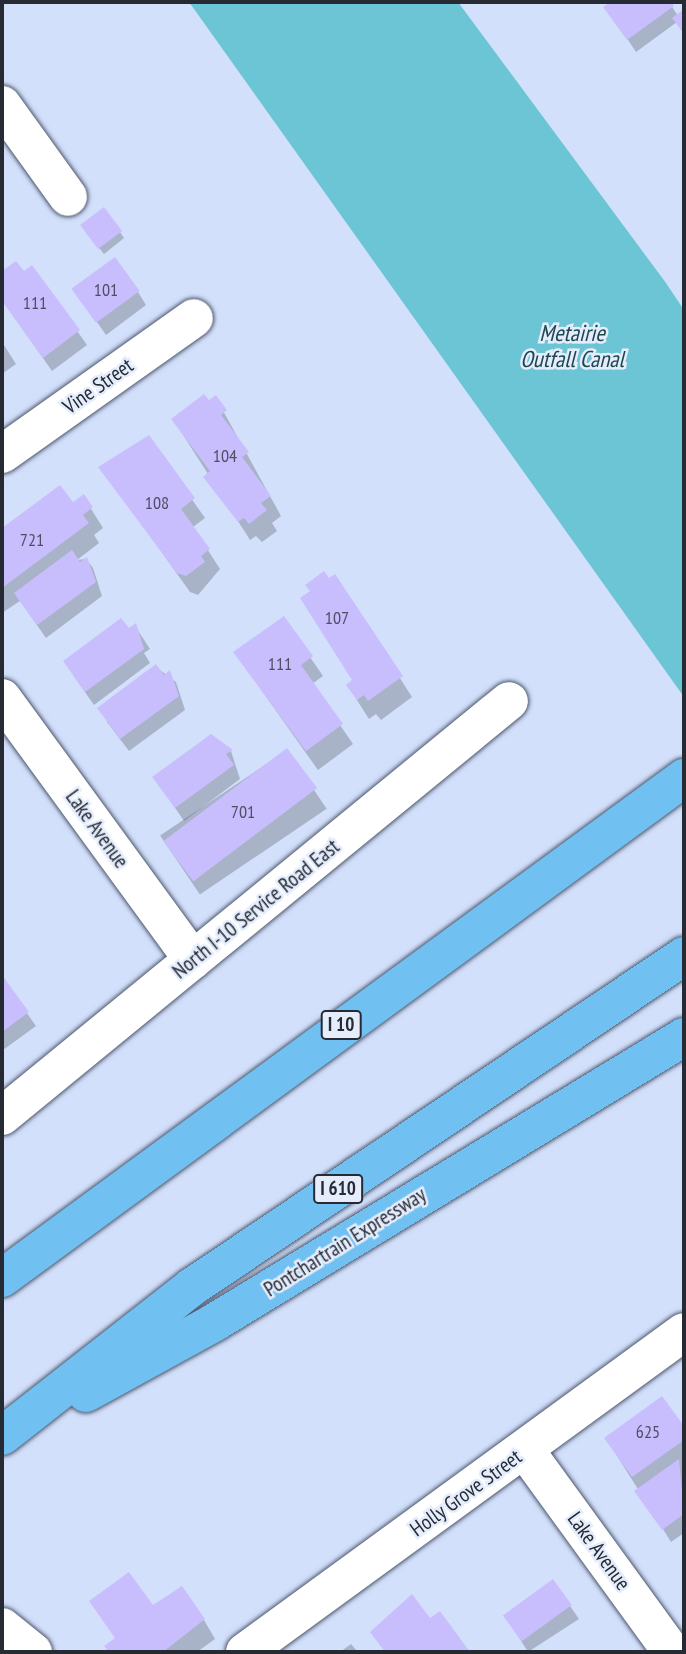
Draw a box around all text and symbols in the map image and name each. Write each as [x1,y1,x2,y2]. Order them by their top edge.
house number: 101 [94,279,118,301]
house number: 111 [23,292,47,314]
water label: Metairie Outfall Canal [520,319,624,373]
street label: Vine Street [58,353,138,419]
house number: 104 [213,445,237,467]
house number: 108 [145,492,169,514]
house number: 721 [20,529,44,551]
house number: 107 [325,607,349,629]
house number: 111 [268,653,292,675]
street label: Lake Avenue [60,785,134,873]
house number: 701 [231,801,255,823]
street label: North I-10 Service Road East [167,834,345,984]
road number: I 10 [320,1009,362,1040]
road number: I 610 [312,1174,364,1204]
street label: Pontchartrain Expressway [259,1182,431,1302]
house number: 625 [636,1421,660,1443]
street label: Holly Grove Street [405,1444,527,1542]
street label: Lake Avenue [562,1507,636,1595]

